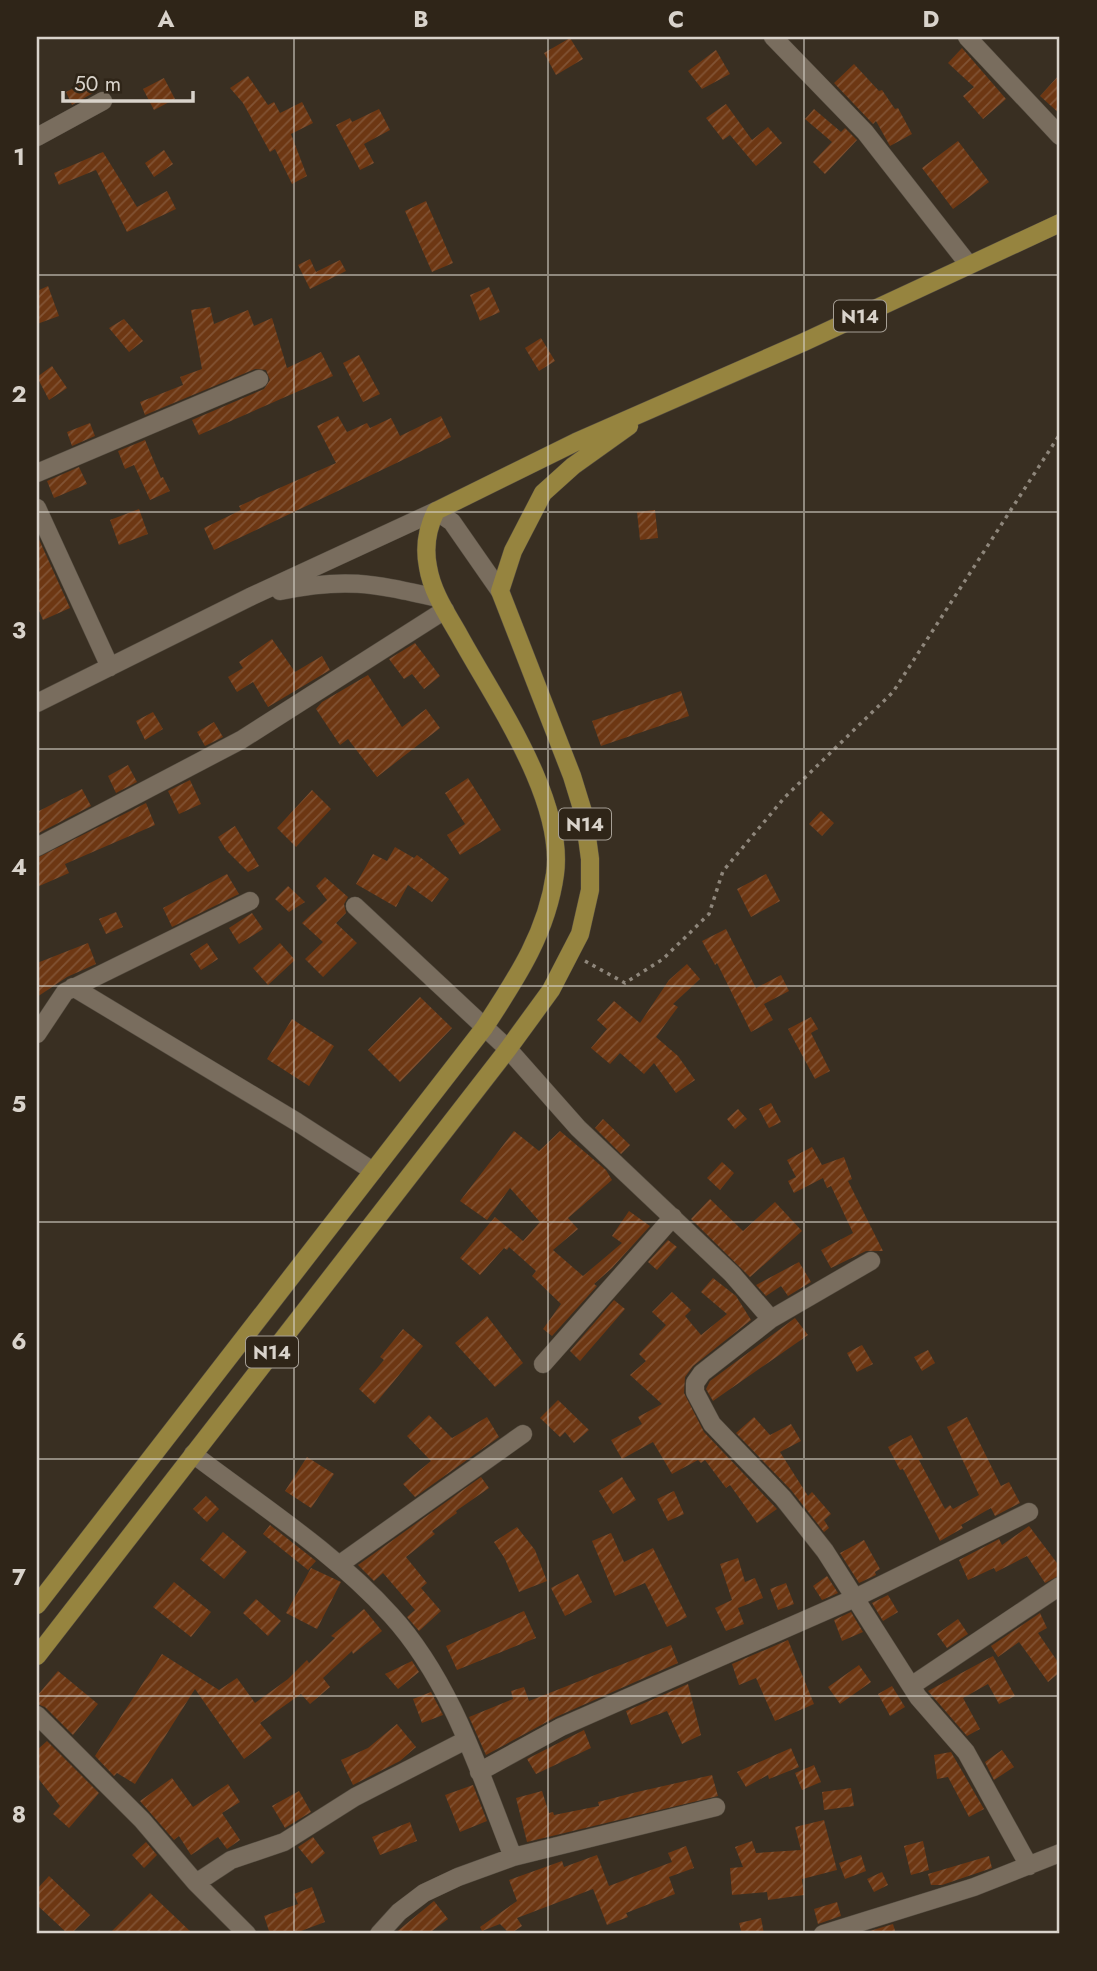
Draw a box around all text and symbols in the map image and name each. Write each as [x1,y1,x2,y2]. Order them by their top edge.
text: A [157,2,175,36]
text: B [413,2,429,36]
text: C [668,2,684,36]
text: D [923,2,940,36]
scale bar [63,60,192,104]
text: 50 m [74,69,121,99]
text: 1 [13,140,25,174]
road number: N14 [834,300,886,332]
text: 2 [11,377,27,411]
text: 3 [12,613,26,647]
road number: N14 [559,808,611,839]
text: 4 [11,850,27,884]
text: 5 [12,1087,26,1121]
text: 6 [11,1324,27,1358]
road number: N14 [246,1336,298,1368]
text: 7 [12,1560,26,1594]
text: 8 [12,1797,26,1831]

